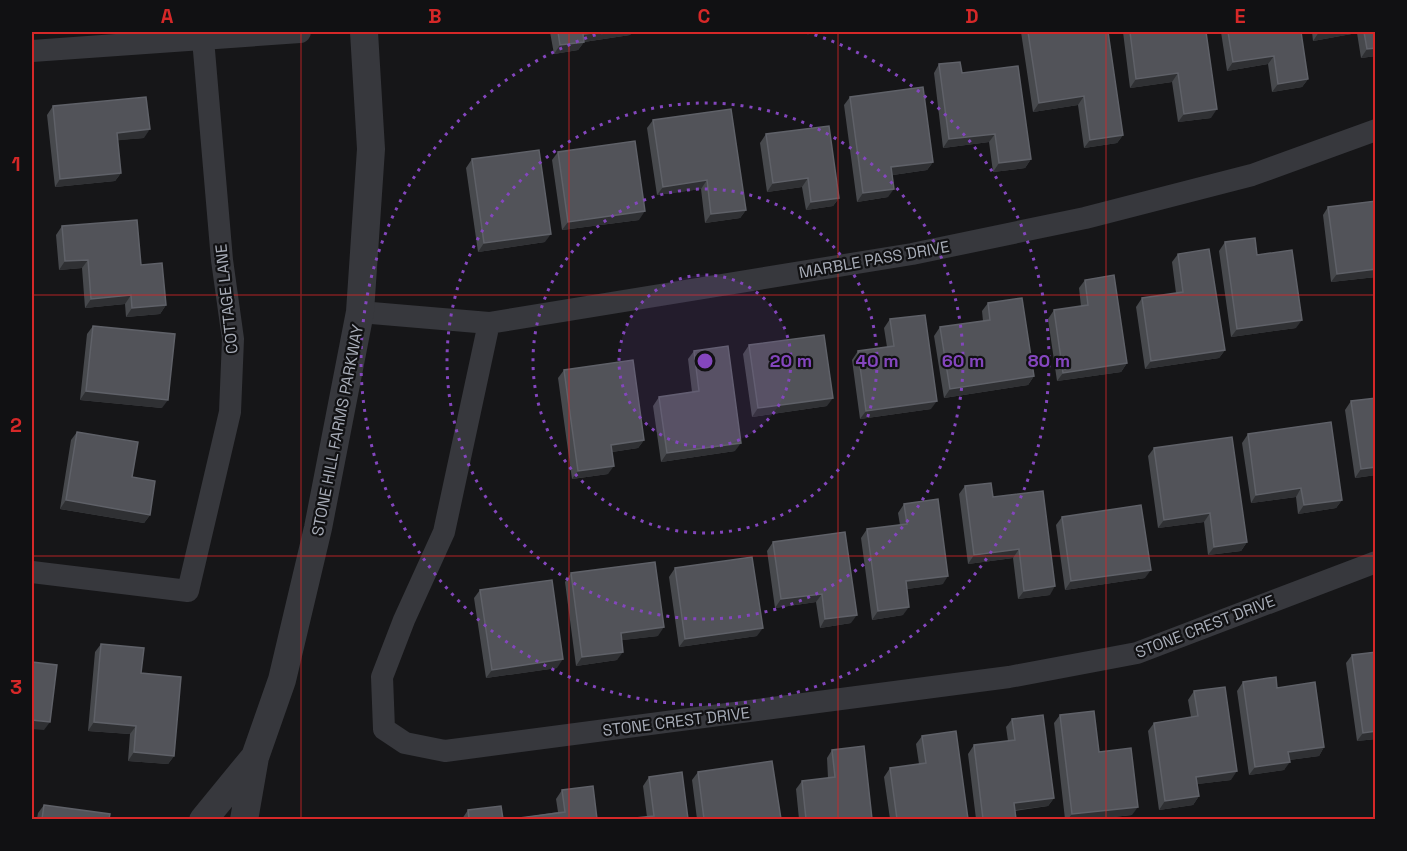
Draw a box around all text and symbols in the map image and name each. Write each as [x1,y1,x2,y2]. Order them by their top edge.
text: A [161,3,174,29]
text: B [428,3,442,29]
text: C [698,3,711,29]
text: D [965,3,979,29]
text: E [1234,3,1246,29]
text: 1 [11,151,21,177]
street label: MARBLE PASS DRIVE [797,236,951,283]
street label: COTTAGE LANE [210,243,243,355]
street label: STONE HILL FARMS PARKWAY [307,322,368,538]
text: 20 m [770,349,812,372]
text: 40 m [855,349,899,372]
text: 60 m [942,349,984,372]
text: 80 m [1028,349,1070,372]
centre of rings [695,351,715,371]
text: 2 [10,412,22,438]
street label: STONE CREST DRIVE [1132,590,1278,663]
text: 3 [10,674,22,700]
street label: STONE CREST DRIVE [601,702,751,741]

